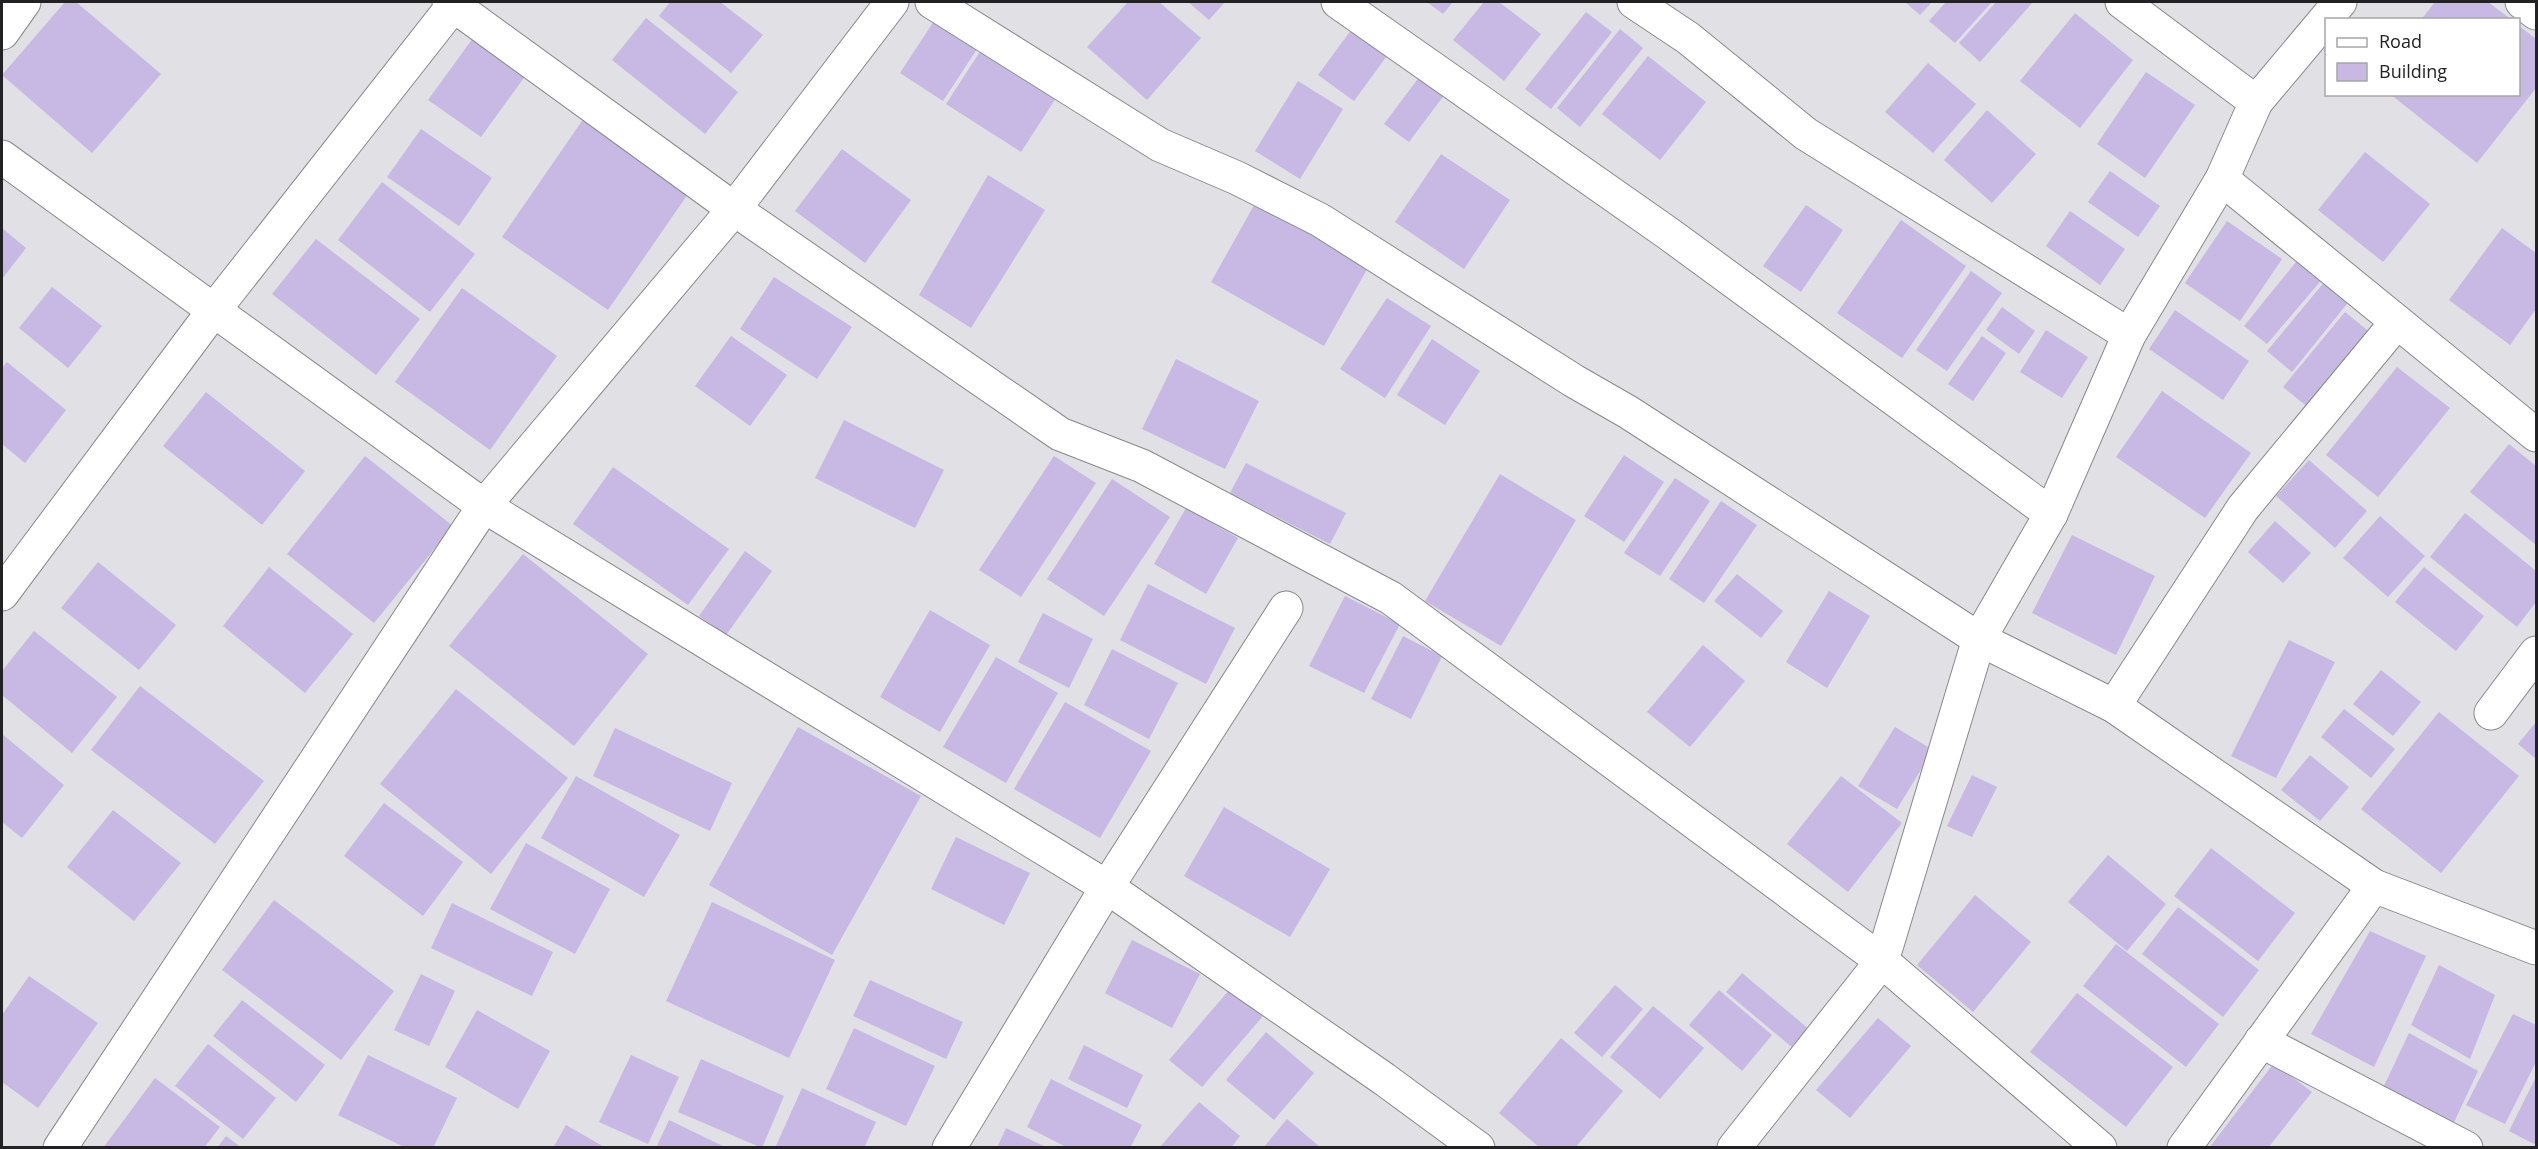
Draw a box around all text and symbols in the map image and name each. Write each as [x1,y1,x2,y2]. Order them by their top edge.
legend [2325,18,2520,96]
text: Road [2379,29,2422,53]
text: Building [2379,59,2447,83]

